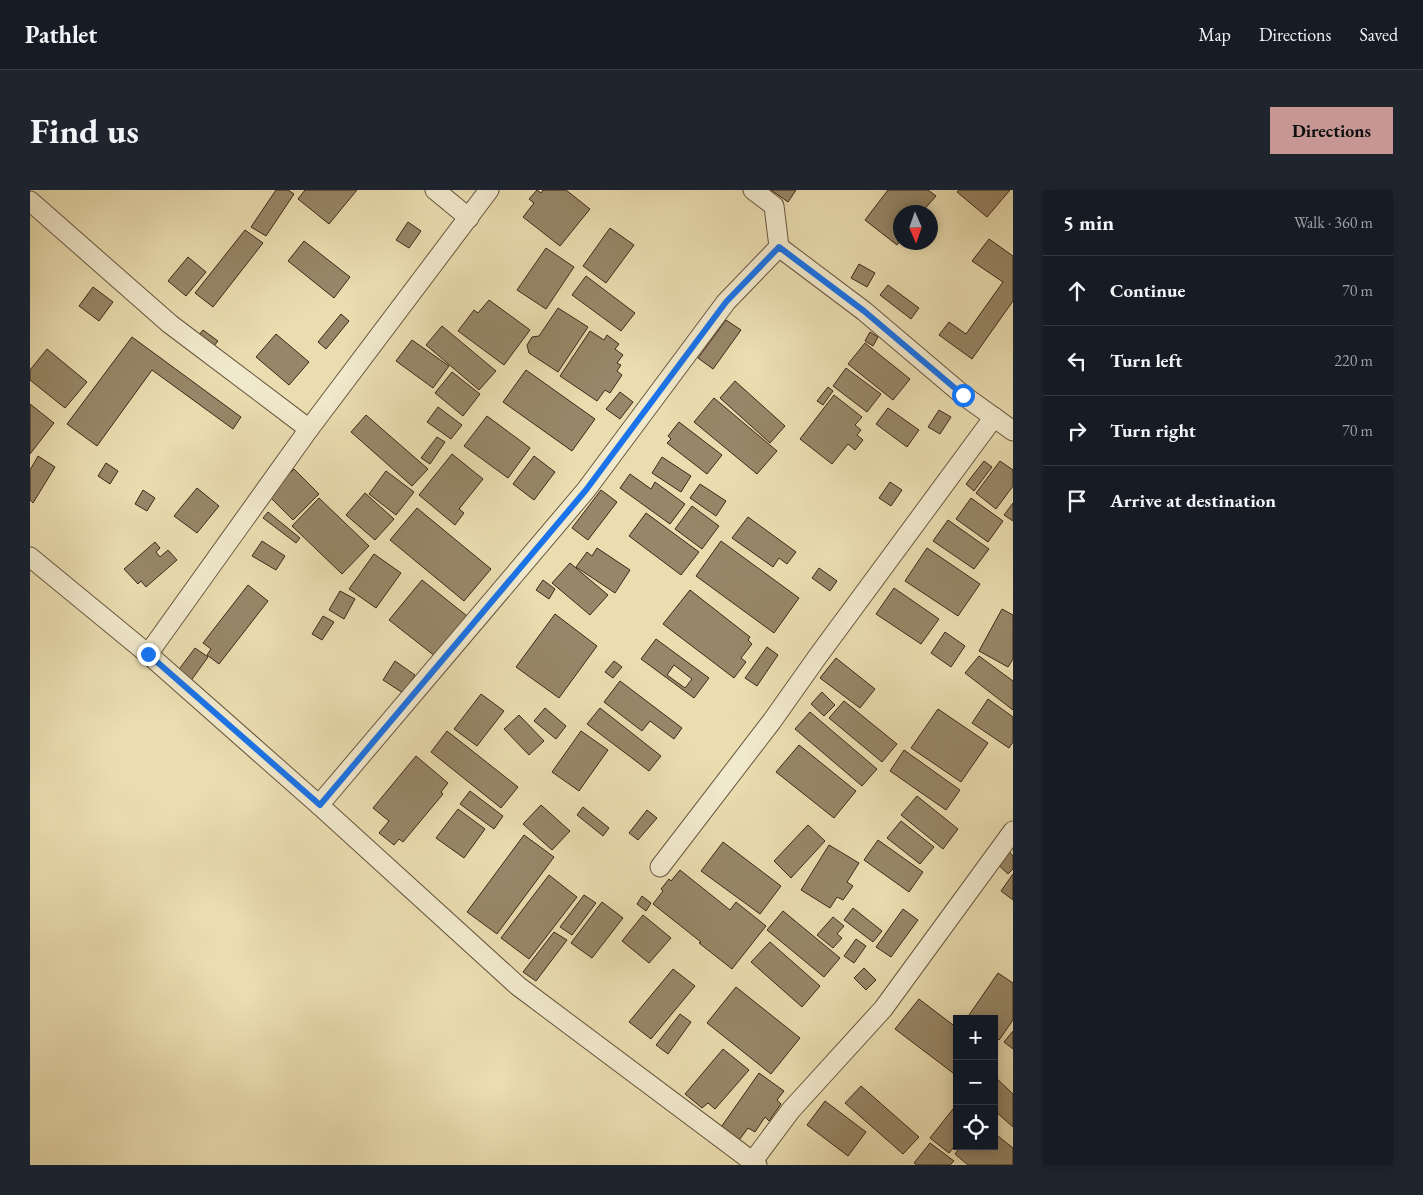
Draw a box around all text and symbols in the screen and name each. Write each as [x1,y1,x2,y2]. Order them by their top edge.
text: Pathlet [25,19,97,50]
text: Map [1199,23,1231,46]
text: Directions [1259,23,1331,46]
text: Saved [1359,23,1398,46]
button: Directions [1270,107,1393,154]
text: Find us [30,108,139,153]
north arrow [893,205,938,250]
text: 5 min [1063,209,1114,236]
text: Walk · 360 m [1294,212,1373,233]
icon: ahead [1063,277,1091,305]
text: Continue [1110,278,1185,303]
text: 70 m [1342,280,1373,301]
icon: left [1063,347,1091,375]
text: Turn left [1110,348,1182,373]
text: 220 m [1334,350,1373,371]
route start [952,384,975,407]
icon: right [1063,417,1091,445]
text: Turn right [1110,418,1196,443]
text: 70 m [1342,420,1373,441]
icon: arrive [1063,487,1091,515]
text: Arrive at destination [1110,488,1276,513]
route end [137,643,160,666]
map controls [953,1015,998,1150]
button: + [953,1015,998,1060]
button: − [953,1060,998,1105]
button: locate [953,1105,998,1150]

